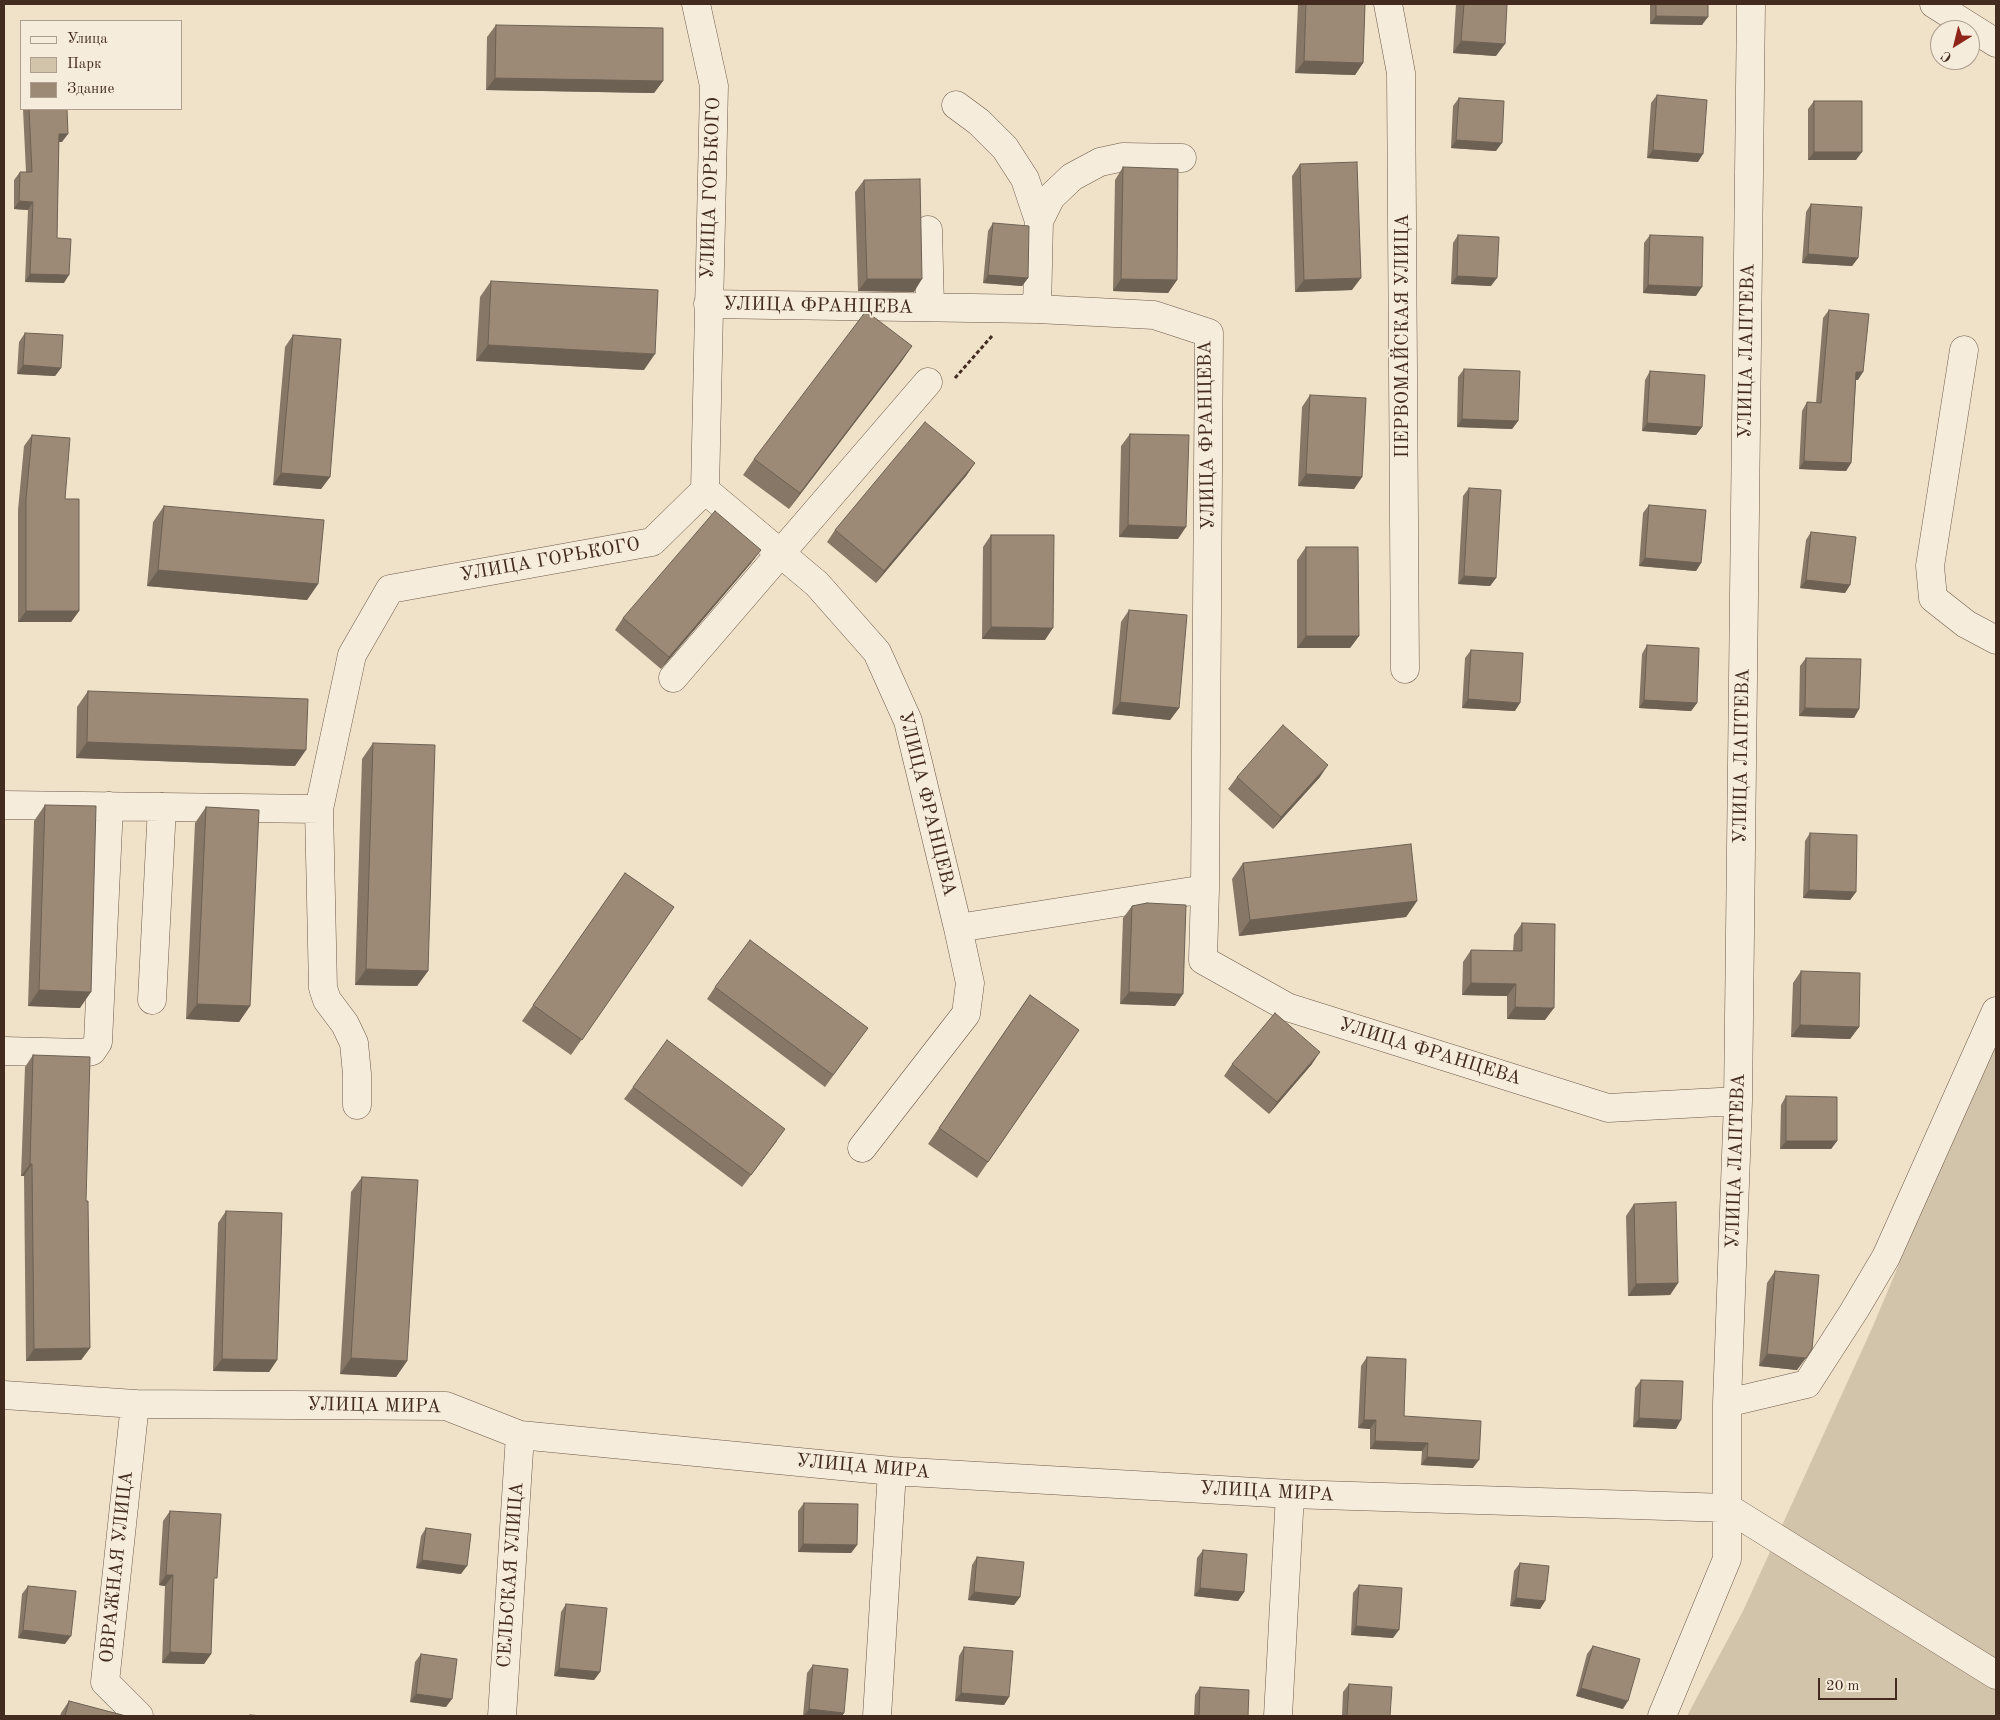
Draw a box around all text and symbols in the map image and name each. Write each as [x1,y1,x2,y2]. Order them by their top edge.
legend [20,20,182,110]
north arrow [1930,20,1980,70]
text: Улица [67,32,108,47]
text: С [1939,48,1955,65]
text: Парк [67,57,102,72]
text: Здание [67,82,114,97]
street label: УЛИЦА ГОРЬКОГО [696,97,726,279]
street label: ПЕРВОМАЙСКАЯ УЛИЦА [1392,214,1414,458]
street label: УЛИЦА ЛАПТЕВА [1734,263,1760,439]
street label: УЛИЦА ФРАНЦЕВА [723,293,913,319]
street label: УЛИЦА ФРАНЦЕВА [1194,340,1220,530]
street label: УЛИЦА ГОРЬКОГО [458,533,642,587]
street label: УЛИЦА ЛАПТЕВА [1729,668,1755,844]
street label: УЛИЦА ФРАНЦЕВА [893,709,961,899]
street label: УЛИЦА ФРАНЦЕВА [1336,1013,1524,1091]
street label: УЛИЦА ЛАПТЕВА [1722,1073,1750,1249]
street label: УЛИЦА МИРА [307,1393,441,1419]
street label: УЛИЦА МИРА [795,1450,931,1484]
street label: ОВРАЖНАЯ УЛИЦА [96,1470,138,1664]
street label: УЛИЦА МИРА [1199,1477,1335,1507]
street label: СЕЛЬСКАЯ УЛИЦА [493,1481,529,1669]
scale bar [1820,1668,1899,1700]
text: 20 m [1826,1679,1860,1694]

